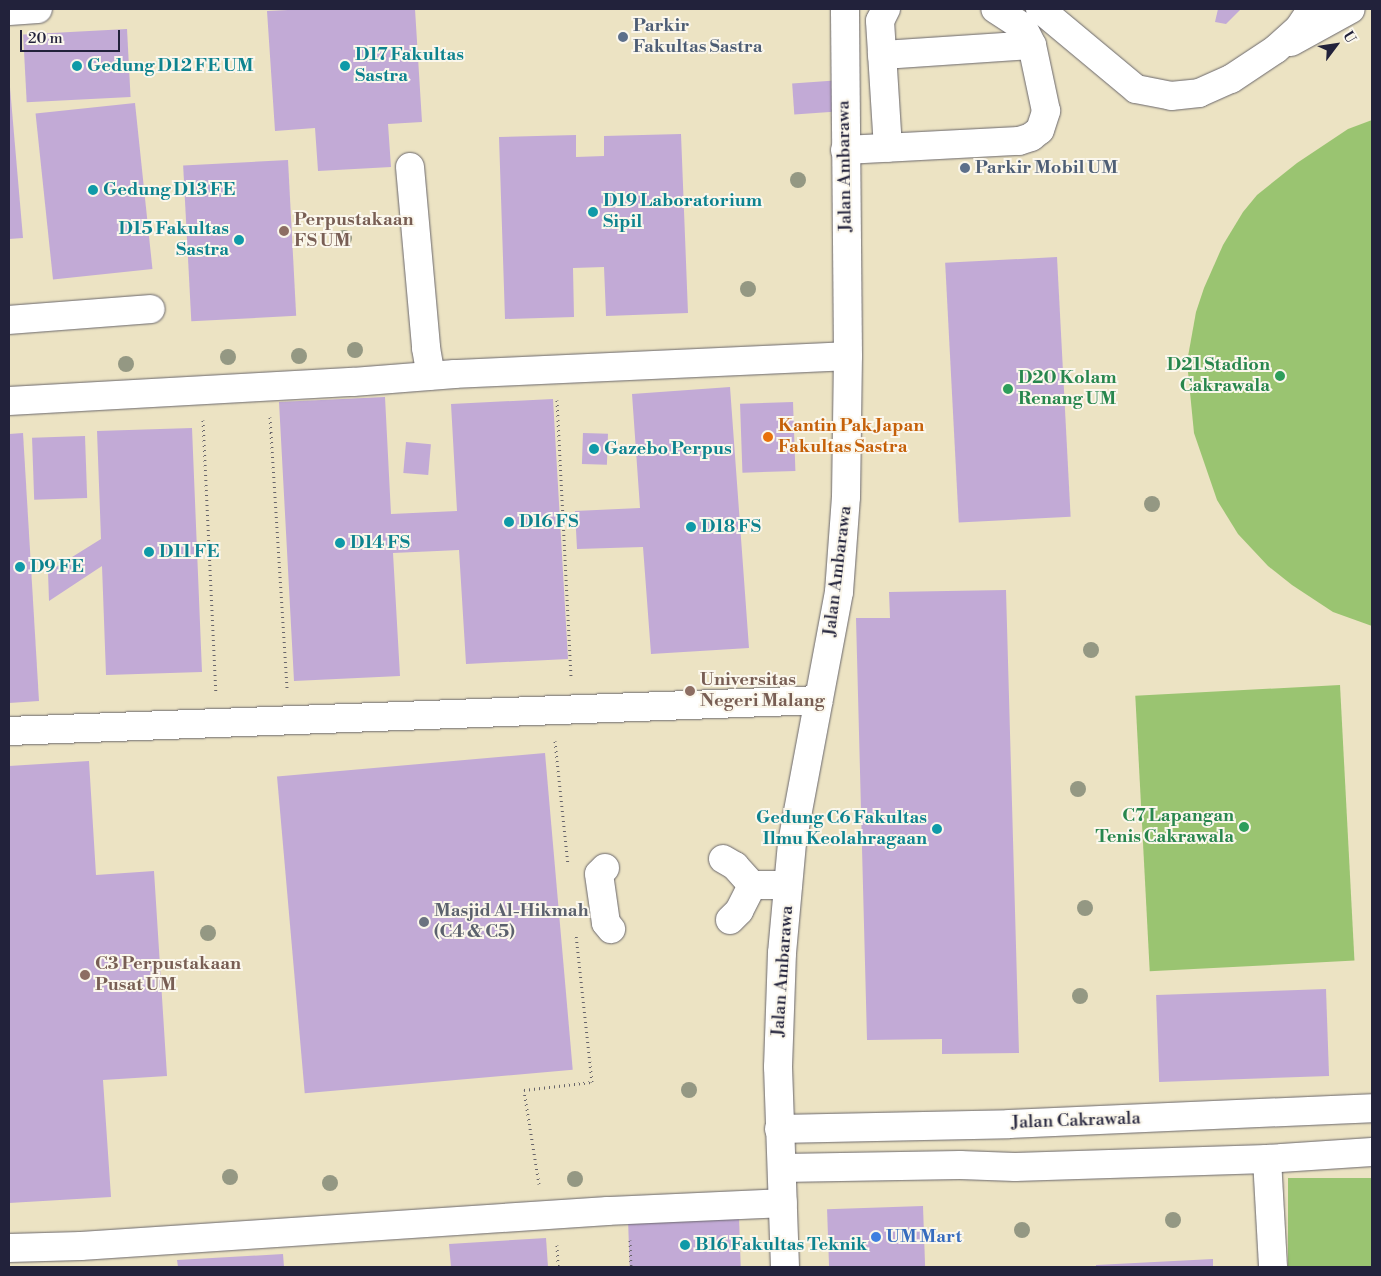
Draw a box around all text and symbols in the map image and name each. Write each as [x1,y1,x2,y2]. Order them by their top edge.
place label: Parkir Fakultas Sastra [633,16,762,58]
scale bar [22,20,122,52]
north arrow [1311,20,1361,70]
text: U [1338,28,1359,47]
text: 20 m [28,29,63,48]
marker: Parkir Fakultas Sastra [617,31,629,43]
place label: D17 Fakultas Sastra [355,45,464,88]
place label: Gedung D12 FE UM [87,55,254,77]
marker: Gedung D12 FE UM [71,60,83,72]
marker: D17 Fakultas Sastra [339,60,351,72]
street label: Jalan Ambarawa [833,100,857,232]
place label: Parkir Mobil UM [975,157,1118,179]
marker: Parkir Mobil UM [959,162,971,174]
place label: Gedung D13 FE [103,179,235,201]
marker: Gedung D13 FE [87,184,99,196]
place label: D19 Laboratorium Sipil [603,191,762,233]
marker: D19 Laboratorium Sipil [587,206,599,218]
place label: Perpustakaan FS UM [294,210,413,252]
place label: D15 Fakultas Sastra [118,219,229,262]
marker: Perpustakaan FS UM [278,225,290,237]
marker: D15 Fakultas Sastra [233,234,245,246]
place label: D21 Stadion Cakrawala [1167,355,1270,398]
place label: D20 Kolam Renang UM [1018,368,1117,410]
marker: D21 Stadion Cakrawala [1274,370,1286,382]
marker: D20 Kolam Renang UM [1002,383,1014,395]
place label: Kantin Pak Japan Fakultas Sastra [778,416,924,458]
marker: Kantin Pak Japan Fakultas Sastra [762,431,774,443]
place label: Gazebo Perpus [604,438,732,460]
marker: Gazebo Perpus [588,443,600,455]
street label: Jalan Ambarawa [819,504,857,638]
place label: D16 FS [519,511,578,533]
marker: D16 FS [503,516,515,528]
place label: D18 FS [701,516,761,538]
marker: D18 FS [685,521,697,533]
place label: D14 FS [350,532,410,554]
marker: D14 FS [334,537,346,549]
place label: D11 FE [159,541,219,563]
marker: D11 FE [143,546,155,558]
place label: D9 FE [30,556,84,578]
marker: D9 FE [14,561,26,573]
place label: Universitas Negeri Malang [700,670,825,712]
marker: Universitas Negeri Malang [684,685,696,697]
place label: C7 Lapangan Tenis Cakrawala [1095,806,1234,849]
place label: Gedung C6 Fakultas Ilmu Keolahragaan [756,808,927,851]
marker: C7 Lapangan Tenis Cakrawala [1238,821,1250,833]
marker: Gedung C6 Fakultas Ilmu Keolahragaan [931,823,943,835]
place label: Masjid Al-Hikmah (C4 & C5) [434,901,589,944]
street label: Jalan Ambarawa [768,905,798,1037]
marker: Masjid Al-Hikmah (C4 & C5) [418,916,430,928]
place label: C3 Perpustakaan Pusat UM [95,954,241,996]
marker: C3 Perpustakaan Pusat UM [79,969,91,981]
street label: Jalan Cakrawala [1011,1108,1141,1134]
place label: UM Mart [886,1226,962,1248]
marker: UM Mart [870,1231,882,1243]
place label: B16 Fakultas Teknik [695,1234,867,1256]
marker: B16 Fakultas Teknik [679,1239,691,1251]

